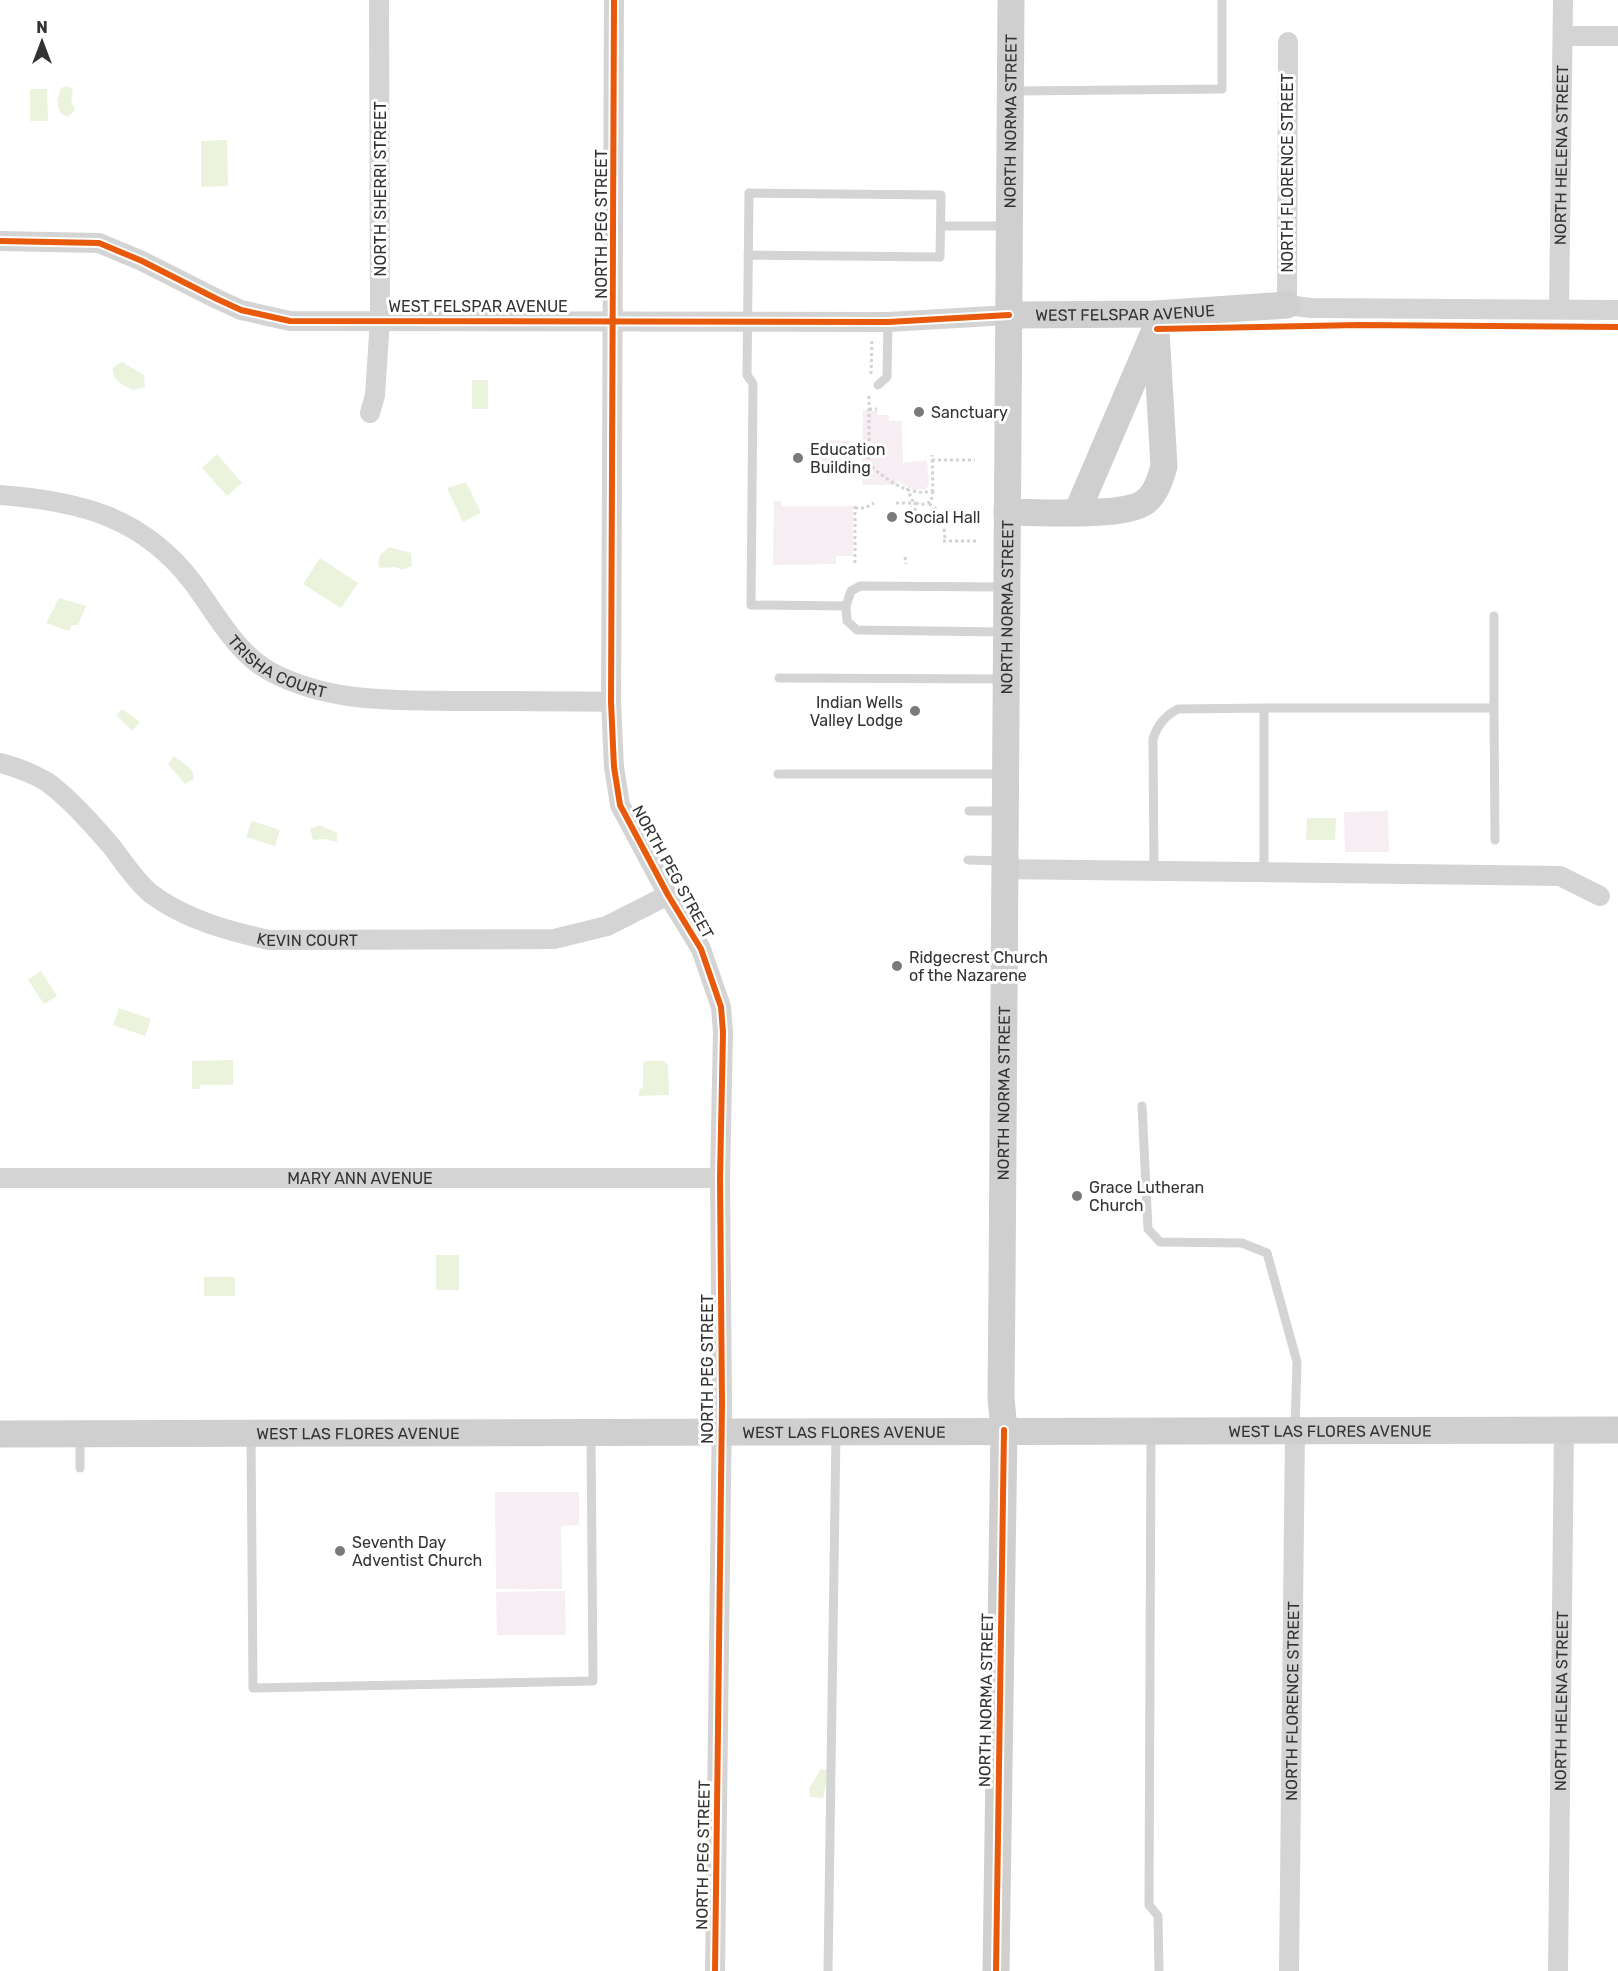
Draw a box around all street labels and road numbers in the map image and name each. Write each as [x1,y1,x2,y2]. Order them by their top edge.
street label: NORTH NORMA STREET [1000,34,1020,209]
street label: NORTH HELENA STREET [1550,65,1572,245]
street label: NORTH FLORENCE STREET [1278,73,1297,273]
street label: NORTH SHERRI STREET [371,101,390,277]
street label: NORTH PEG STREET [592,149,611,299]
street label: WEST FELSPAR AVENUE [388,297,568,316]
street label: WEST FELSPAR AVENUE [1035,300,1215,324]
street label: NORTH NORMA STREET [997,520,1017,695]
street label: TRISHA COURT [224,631,328,701]
street label: NORTH PEG STREET [628,802,718,942]
street label: KEVIN COURT [255,928,358,950]
street label: NORTH NORMA STREET [993,1006,1013,1181]
street label: MARY ANN AVENUE [287,1169,433,1188]
street label: NORTH PEG STREET [698,1294,717,1444]
street label: WEST LAS FLORES AVENUE [1228,1421,1432,1440]
street label: WEST LAS FLORES AVENUE [742,1422,946,1442]
street label: WEST LAS FLORES AVENUE [256,1423,460,1443]
street label: NORTH FLORENCE STREET [1281,1601,1303,1801]
street label: NORTH HELENA STREET [1550,1611,1571,1791]
street label: NORTH NORMA STREET [975,1613,997,1787]
street label: NORTH PEG STREET [692,1780,714,1930]

